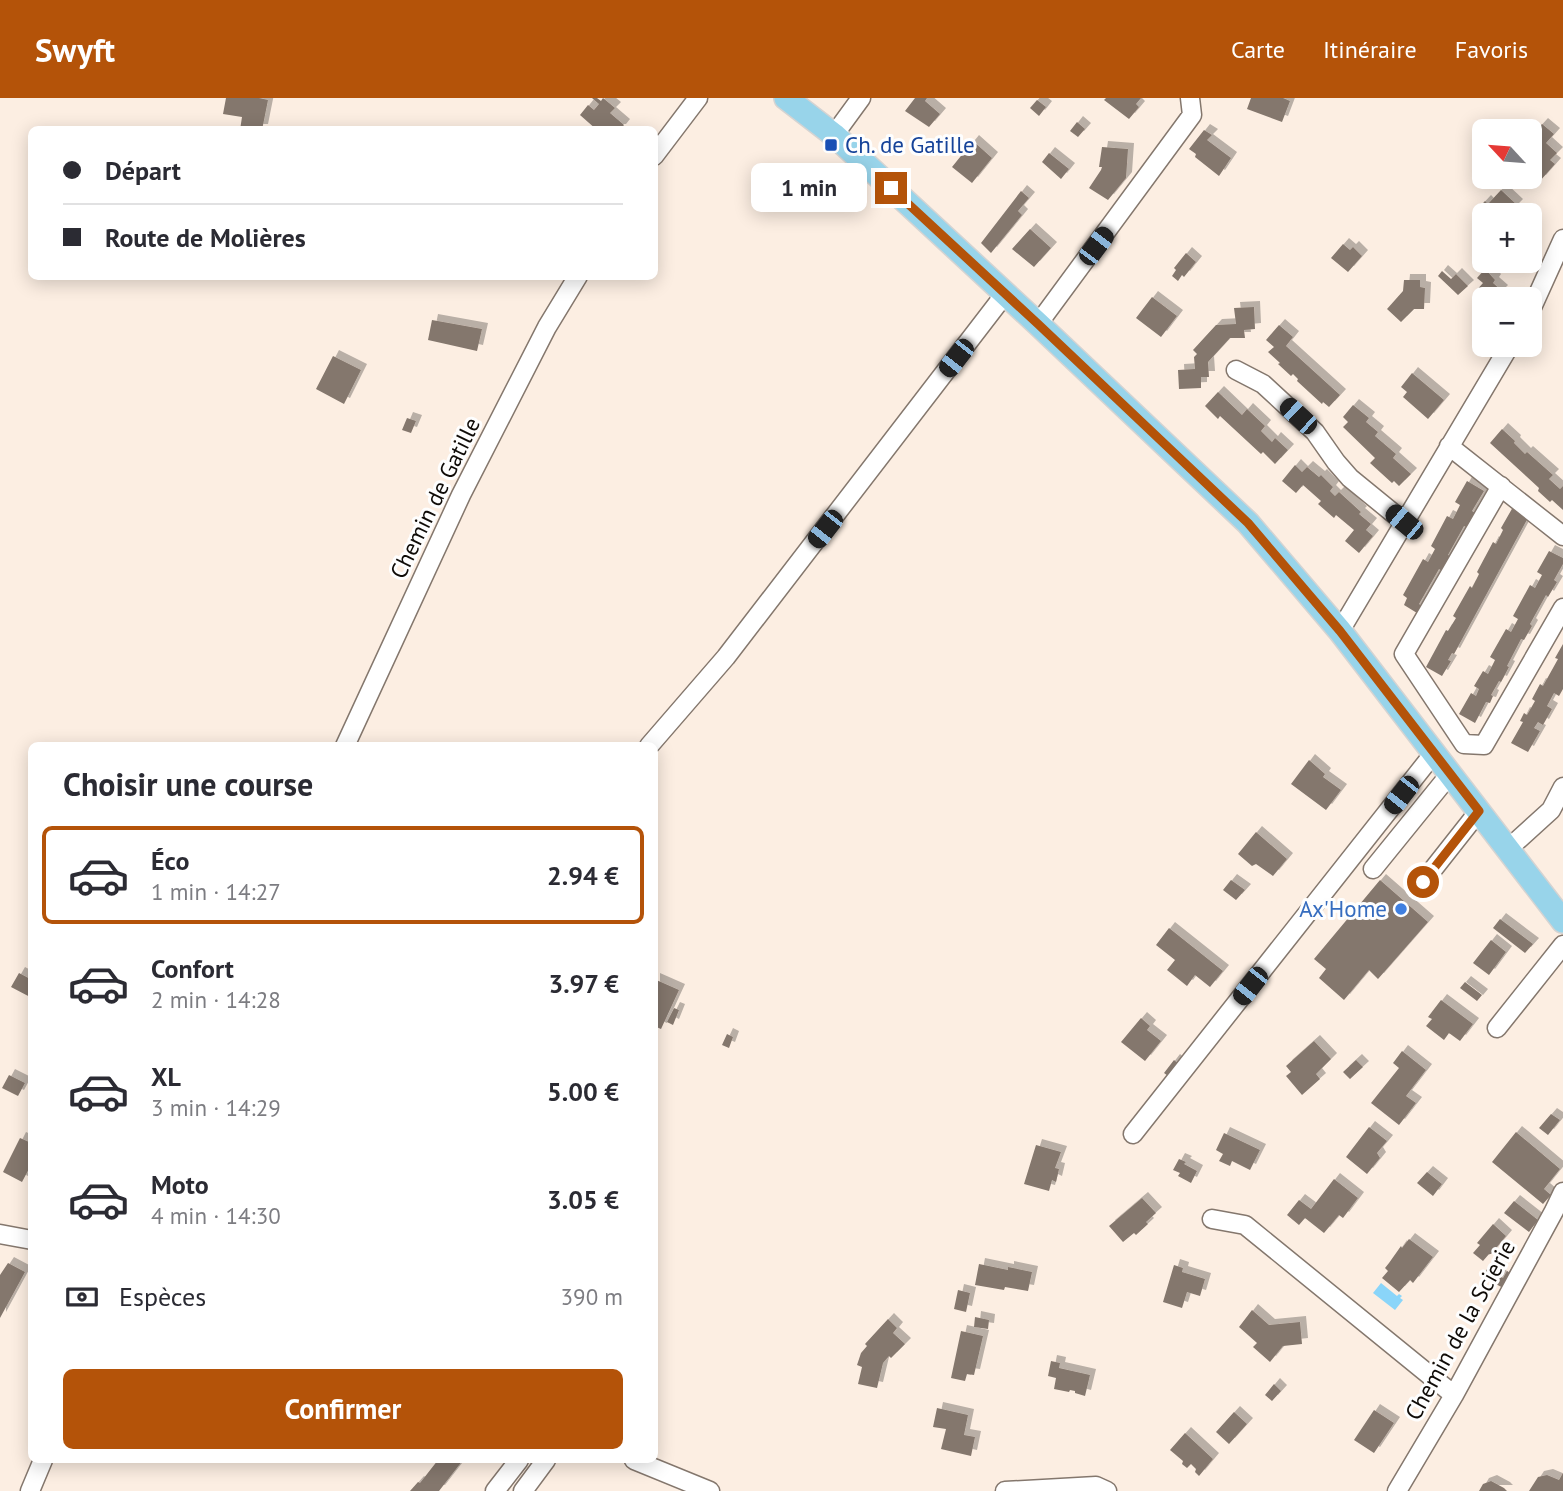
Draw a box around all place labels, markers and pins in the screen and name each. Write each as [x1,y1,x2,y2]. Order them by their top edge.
place label: Ch. de Gatille [845,130,975,159]
marker: Ch. de Gatille [823,137,839,153]
place label: Ax'Home [1299,894,1387,923]
marker: Ax'Home [1393,901,1409,917]

